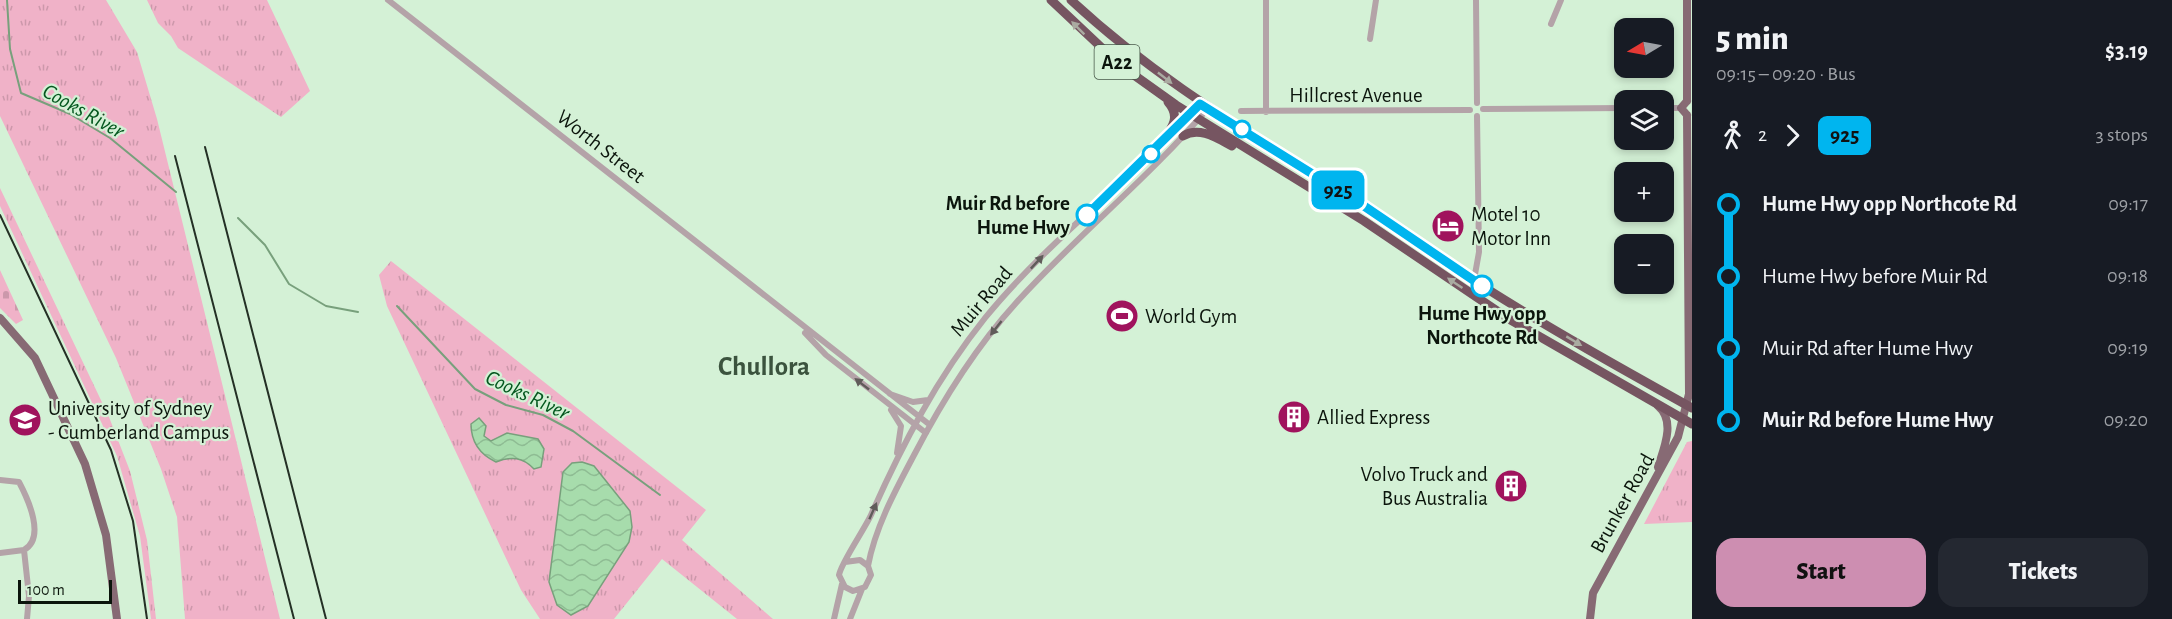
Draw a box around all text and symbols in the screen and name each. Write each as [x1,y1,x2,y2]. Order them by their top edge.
north arrow [1614,18,1674,78]
map controls [1614,18,1674,294]
one-way arrow [1072,21,1086,35]
text: 5 min [1716,23,1789,56]
text: $3.19 [2105,40,2148,62]
road number: A22 [1094,45,1140,79]
text: 09:15 – 09:20 · Bus [1716,64,1856,84]
one-way arrow [1157,71,1172,83]
water label: Cooks River [39,80,129,143]
street label: Hillcrest Avenue [1289,85,1423,106]
button: layers [1614,90,1674,150]
street label: Worth Street [553,106,649,187]
icon: walk [1716,119,1749,152]
icon: forward [1776,119,1809,152]
unlabelled marker [1233,120,1251,138]
text: 2 [1758,125,1767,145]
text: 925 [1830,125,1859,146]
text: 3 stops [2096,125,2148,145]
unlabelled marker [1142,145,1160,163]
button: + [1614,162,1674,222]
line badge: 925 [1304,170,1372,210]
text: 925 [1323,180,1353,201]
place label: Muir Rd before Hume Hwy [946,193,1071,238]
text: Hume Hwy opp Northcote Rd [1762,193,2017,215]
text: 09:17 [2108,194,2148,214]
marker: Muir Rd before Hume Hwy [1076,204,1098,226]
place label: Motel 10 Motor Inn [1471,204,1551,249]
hotel icon: Motel 10 Motor Inn [1430,208,1466,244]
button: − [1614,234,1674,294]
one-way arrow [1029,255,1043,269]
street label: Muir Road [946,262,1016,340]
text: Hume Hwy before Muir Rd [1762,265,1988,287]
text: 09:18 [2107,266,2148,286]
marker: Hume Hwy opp Northcote Rd [1471,275,1493,297]
one-way arrow [1447,277,1463,288]
sports icon: World Gym [1104,298,1140,334]
place label: Hume Hwy opp Northcote Rd [1418,303,1546,348]
place label: World Gym [1145,306,1237,327]
one-way arrow [991,321,1003,336]
one-way arrow [1566,336,1582,347]
text: Muir Rd after Hume Hwy [1762,337,1973,359]
text: 09:19 [2107,338,2148,358]
district label: Chullora [718,353,810,380]
water label: Cooks River [482,366,574,424]
one-way arrow [855,379,870,391]
place label: University of Sydney - Cumberland Campus [48,398,229,443]
building icon: Allied Express [1276,399,1312,435]
school or university icon: University of Sydney - Cumberland Campus [7,402,43,438]
place label: Allied Express [1317,407,1430,428]
text: Muir Rd before Hume Hwy [1762,409,1993,431]
text: 09:20 [2104,410,2148,430]
street label: Brunker Road [1587,450,1658,556]
place label: Volvo Truck and Bus Australia [1360,464,1488,509]
building icon: Volvo Truck and Bus Australia [1493,468,1529,504]
one-way arrow [869,502,878,520]
button: Start [1716,538,1926,607]
button: Tickets [1938,538,2148,607]
scale bar [18,577,112,604]
text: 100 m [27,582,65,598]

